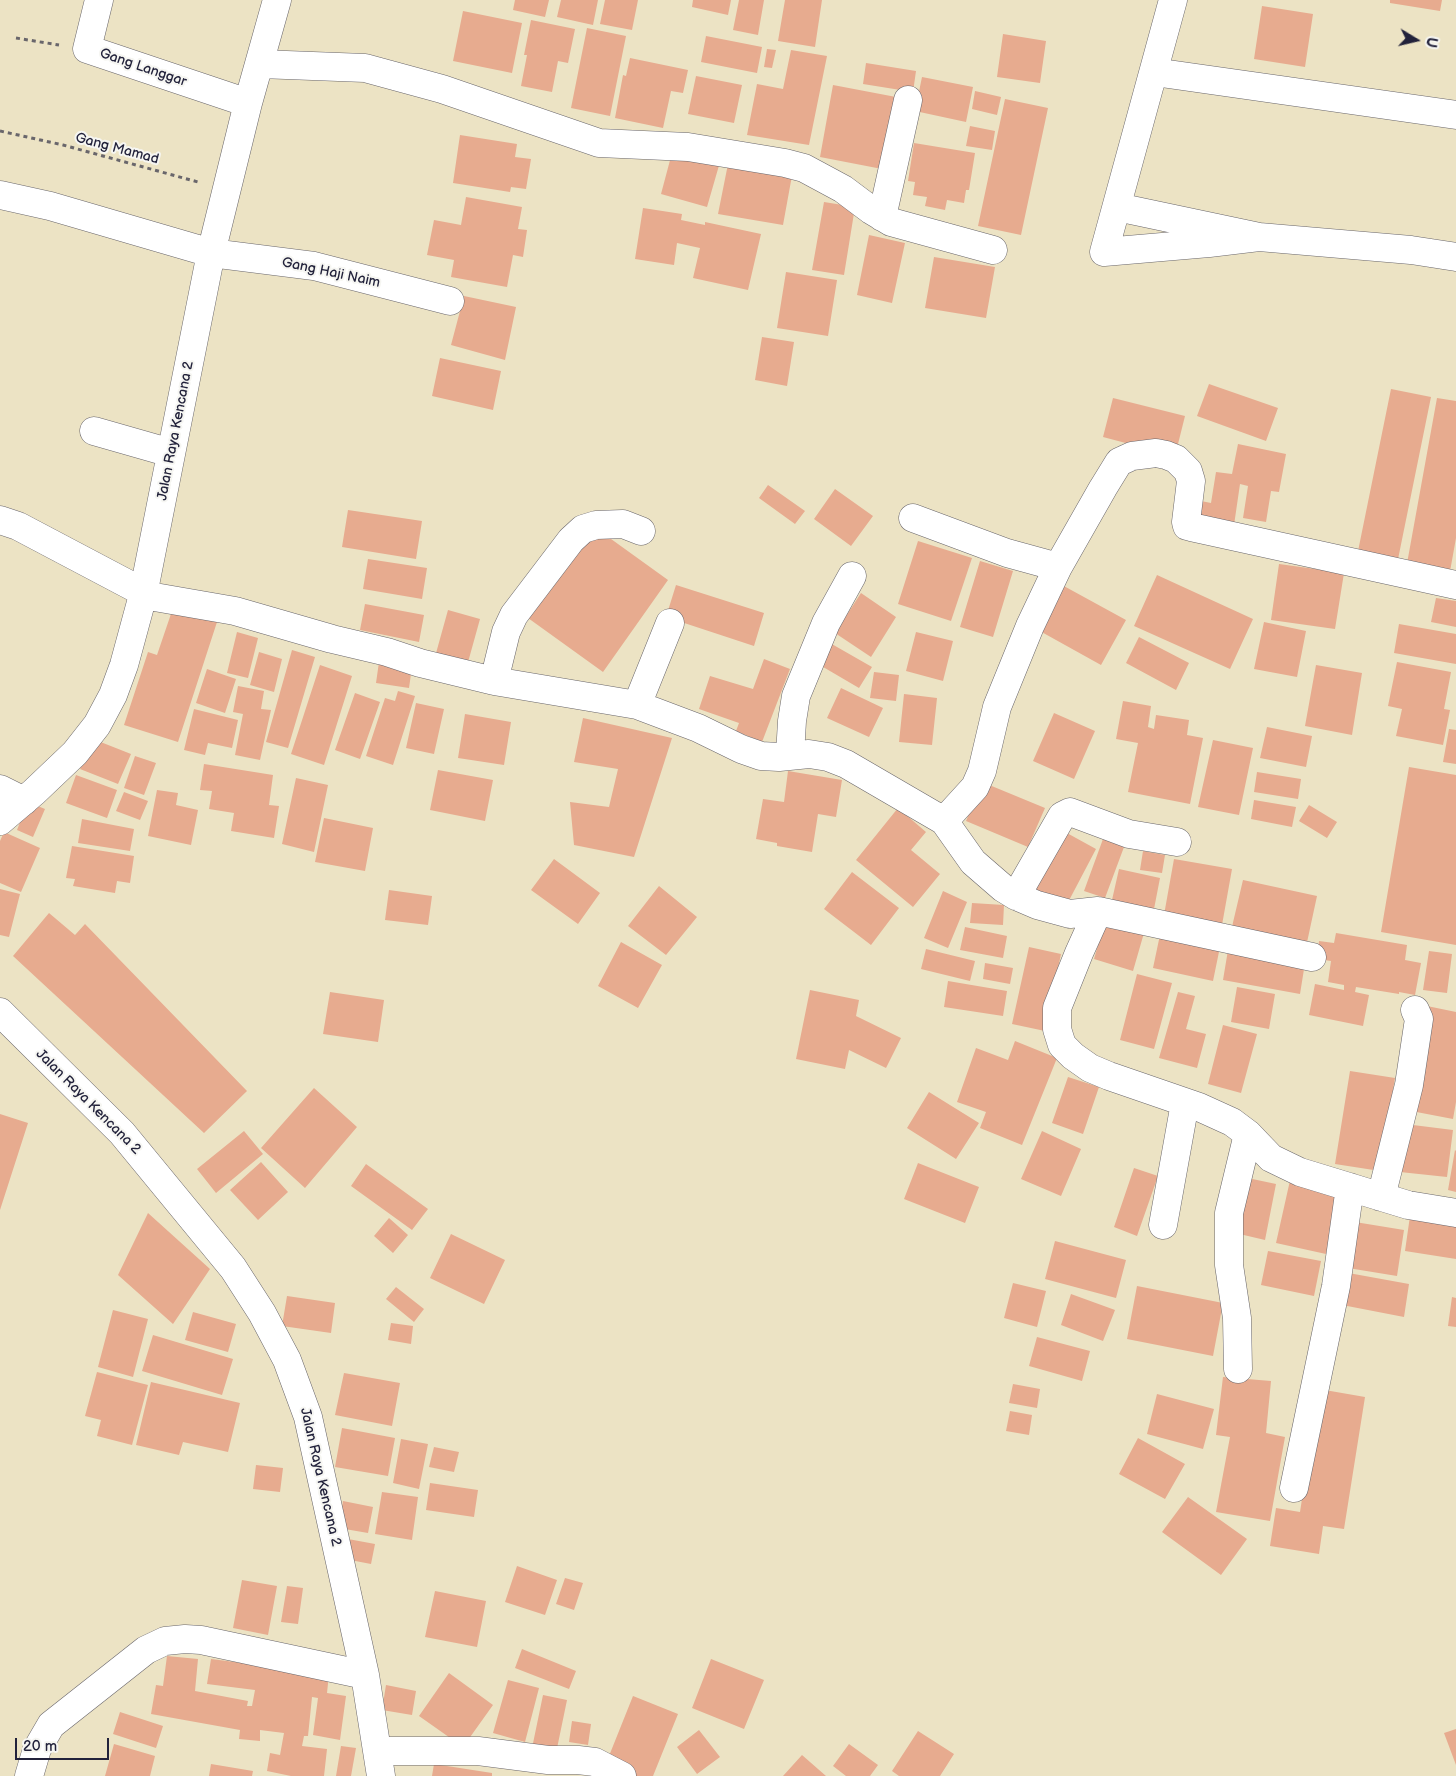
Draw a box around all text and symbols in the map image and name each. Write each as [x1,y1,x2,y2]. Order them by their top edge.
north arrow [1391,15,1441,65]
text: U [1422,36,1440,49]
street label: Gang Langgar [97,45,189,91]
street label: Gang Mamad [73,130,161,168]
street label: Gang Haji Naim [280,254,382,292]
street label: Jalan Raya Kencana 2 [154,360,198,502]
street label: Jalan Raya Kencana 2 [32,1046,144,1158]
street label: Jalan Raya Kencana 2 [296,1406,344,1548]
scale bar [18,1728,111,1760]
text: 20 m [23,1737,57,1756]

